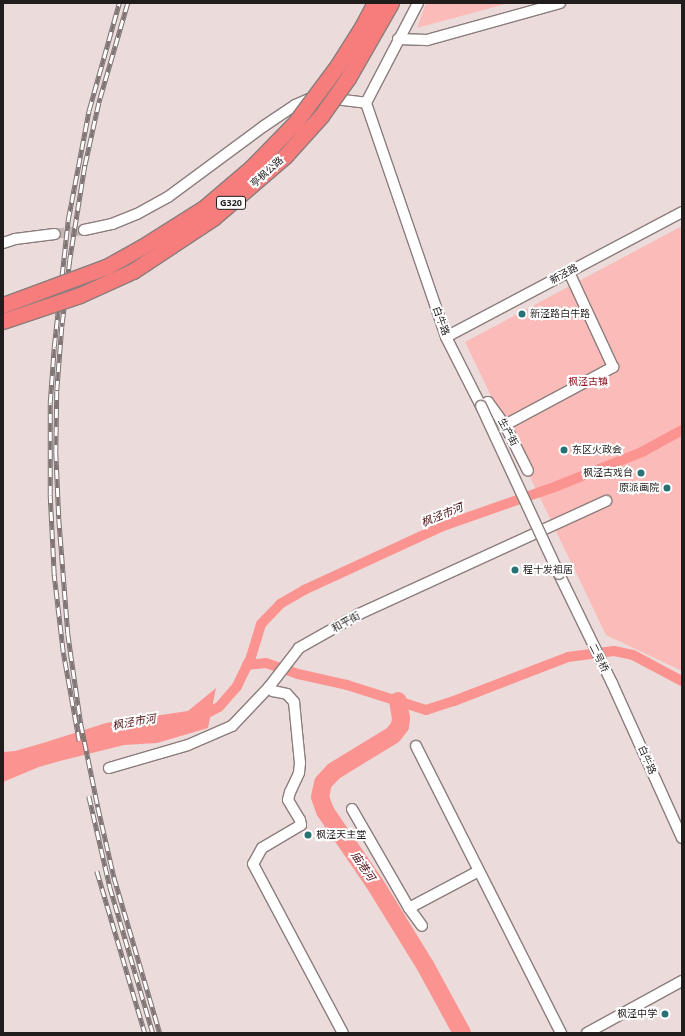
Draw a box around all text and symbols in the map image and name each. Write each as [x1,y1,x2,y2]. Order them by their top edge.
street label: 亭枫公路 [248,154,286,190]
road number: G320 [216,196,246,210]
street label: 新泾路 [548,262,580,286]
street label: 白牛路 [430,305,452,337]
place label: 新泾路白牛路 [530,308,590,320]
marker: 新泾路白牛路 [517,309,527,319]
park label: 枫泾古镇 [568,376,608,388]
street label: 生产街 [495,416,521,448]
place label: 东区火政会 [572,444,622,456]
marker: 东区火政会 [559,445,569,455]
place label: 枫泾古戏台 [583,467,633,479]
marker: 枫泾古戏台 [636,468,646,478]
place label: 原派画院 [619,482,659,494]
marker: 原派画院 [662,483,672,493]
water label: 枫泾市河 [419,501,465,529]
place label: 程十发祖居 [523,564,573,576]
marker: 程十发祖居 [510,565,520,575]
street label: 和平街 [330,609,362,635]
street label: 二号桥 [587,642,611,674]
water label: 枫泾市河 [111,712,157,732]
street label: 白牛路 [635,744,659,776]
place label: 枫泾天主堂 [316,829,366,841]
marker: 枫泾天主堂 [303,830,313,840]
water label: 庙港河 [348,849,378,883]
place label: 枫泾中学 [617,1008,657,1020]
marker: 枫泾中学 [660,1009,670,1019]

